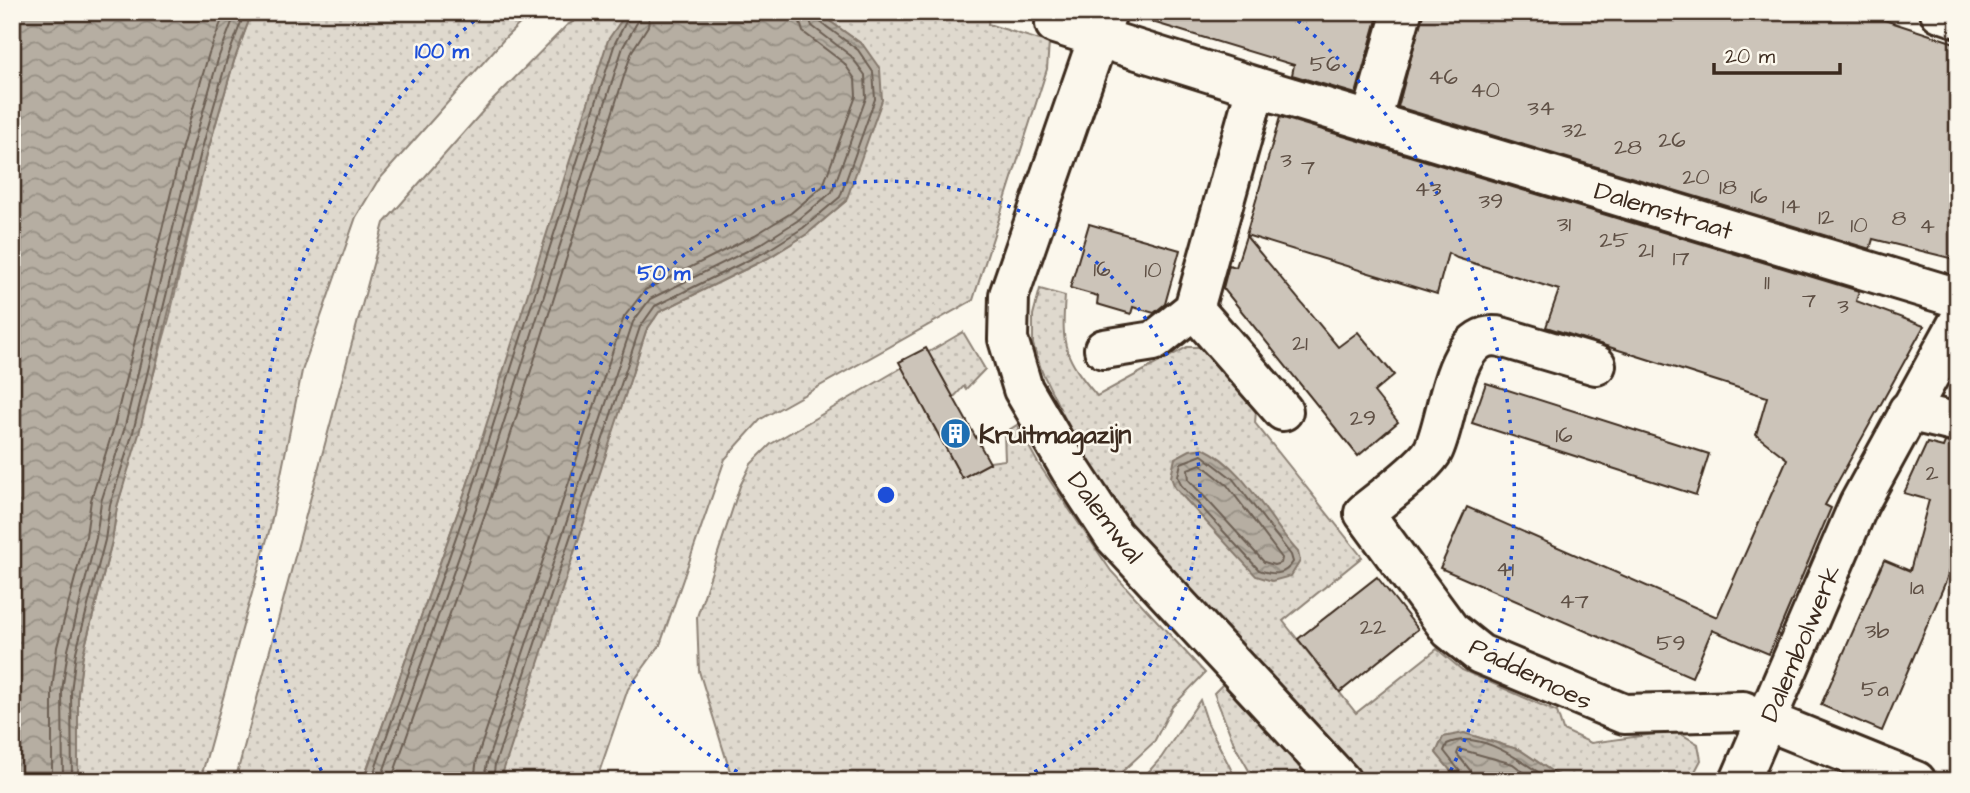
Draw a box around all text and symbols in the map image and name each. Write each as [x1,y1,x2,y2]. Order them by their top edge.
scale bar [1714,32,1840,76]
text: 100 m [415,37,470,66]
text: 20 m [1725,42,1776,71]
house number: 56 [1310,48,1340,80]
house number: 46 [1428,61,1458,93]
house number: 40 [1470,74,1500,106]
house number: 34 [1527,92,1555,124]
house number: 32 [1562,114,1586,146]
house number: 26 [1658,124,1686,156]
house number: 28 [1614,131,1642,163]
house number: 3 [1280,144,1292,176]
house number: 7 [1301,151,1315,183]
house number: 20 [1682,161,1710,193]
house number: 18 [1719,171,1737,203]
house number: 43 [1414,173,1442,205]
street label: Dalemstraat [1590,173,1738,249]
house number: 16 [1750,180,1768,212]
house number: 39 [1479,185,1503,217]
house number: 14 [1782,190,1801,222]
house number: 12 [1818,201,1834,233]
house number: 8 [1892,202,1907,234]
house number: 31 [1557,208,1571,240]
house number: 10 [1850,209,1868,241]
house number: 4 [1919,210,1935,242]
house number: 25 [1599,224,1629,256]
house number: 21 [1638,234,1654,266]
house number: 17 [1672,242,1690,274]
house number: 16 [1093,253,1111,285]
house number: 10 [1144,254,1162,286]
text: 50 m [638,259,691,288]
house number: 11 [1764,266,1770,298]
house number: 7 [1802,284,1816,316]
house number: 3 [1837,290,1849,322]
house number: 21 [1292,327,1308,359]
house number: 29 [1350,402,1376,434]
building icon: Kruitmagazijn [939,417,973,451]
place label: Kruitmagazijn [979,417,1131,456]
house number: 16 [1555,419,1573,451]
house number: 2 [1925,457,1939,489]
street label: Dalemwal [1059,464,1152,571]
centre of rings [874,483,898,507]
house number: 41 [1496,553,1514,585]
street label: Dalembolwerk [1752,559,1850,727]
house number: 1a [1910,571,1925,603]
house number: 47 [1559,585,1589,617]
house number: 22 [1360,611,1386,643]
house number: 3b [1865,615,1889,647]
house number: 59 [1656,627,1686,659]
street label: Paddemoes [1463,629,1598,719]
house number: 5a [1861,673,1889,705]

